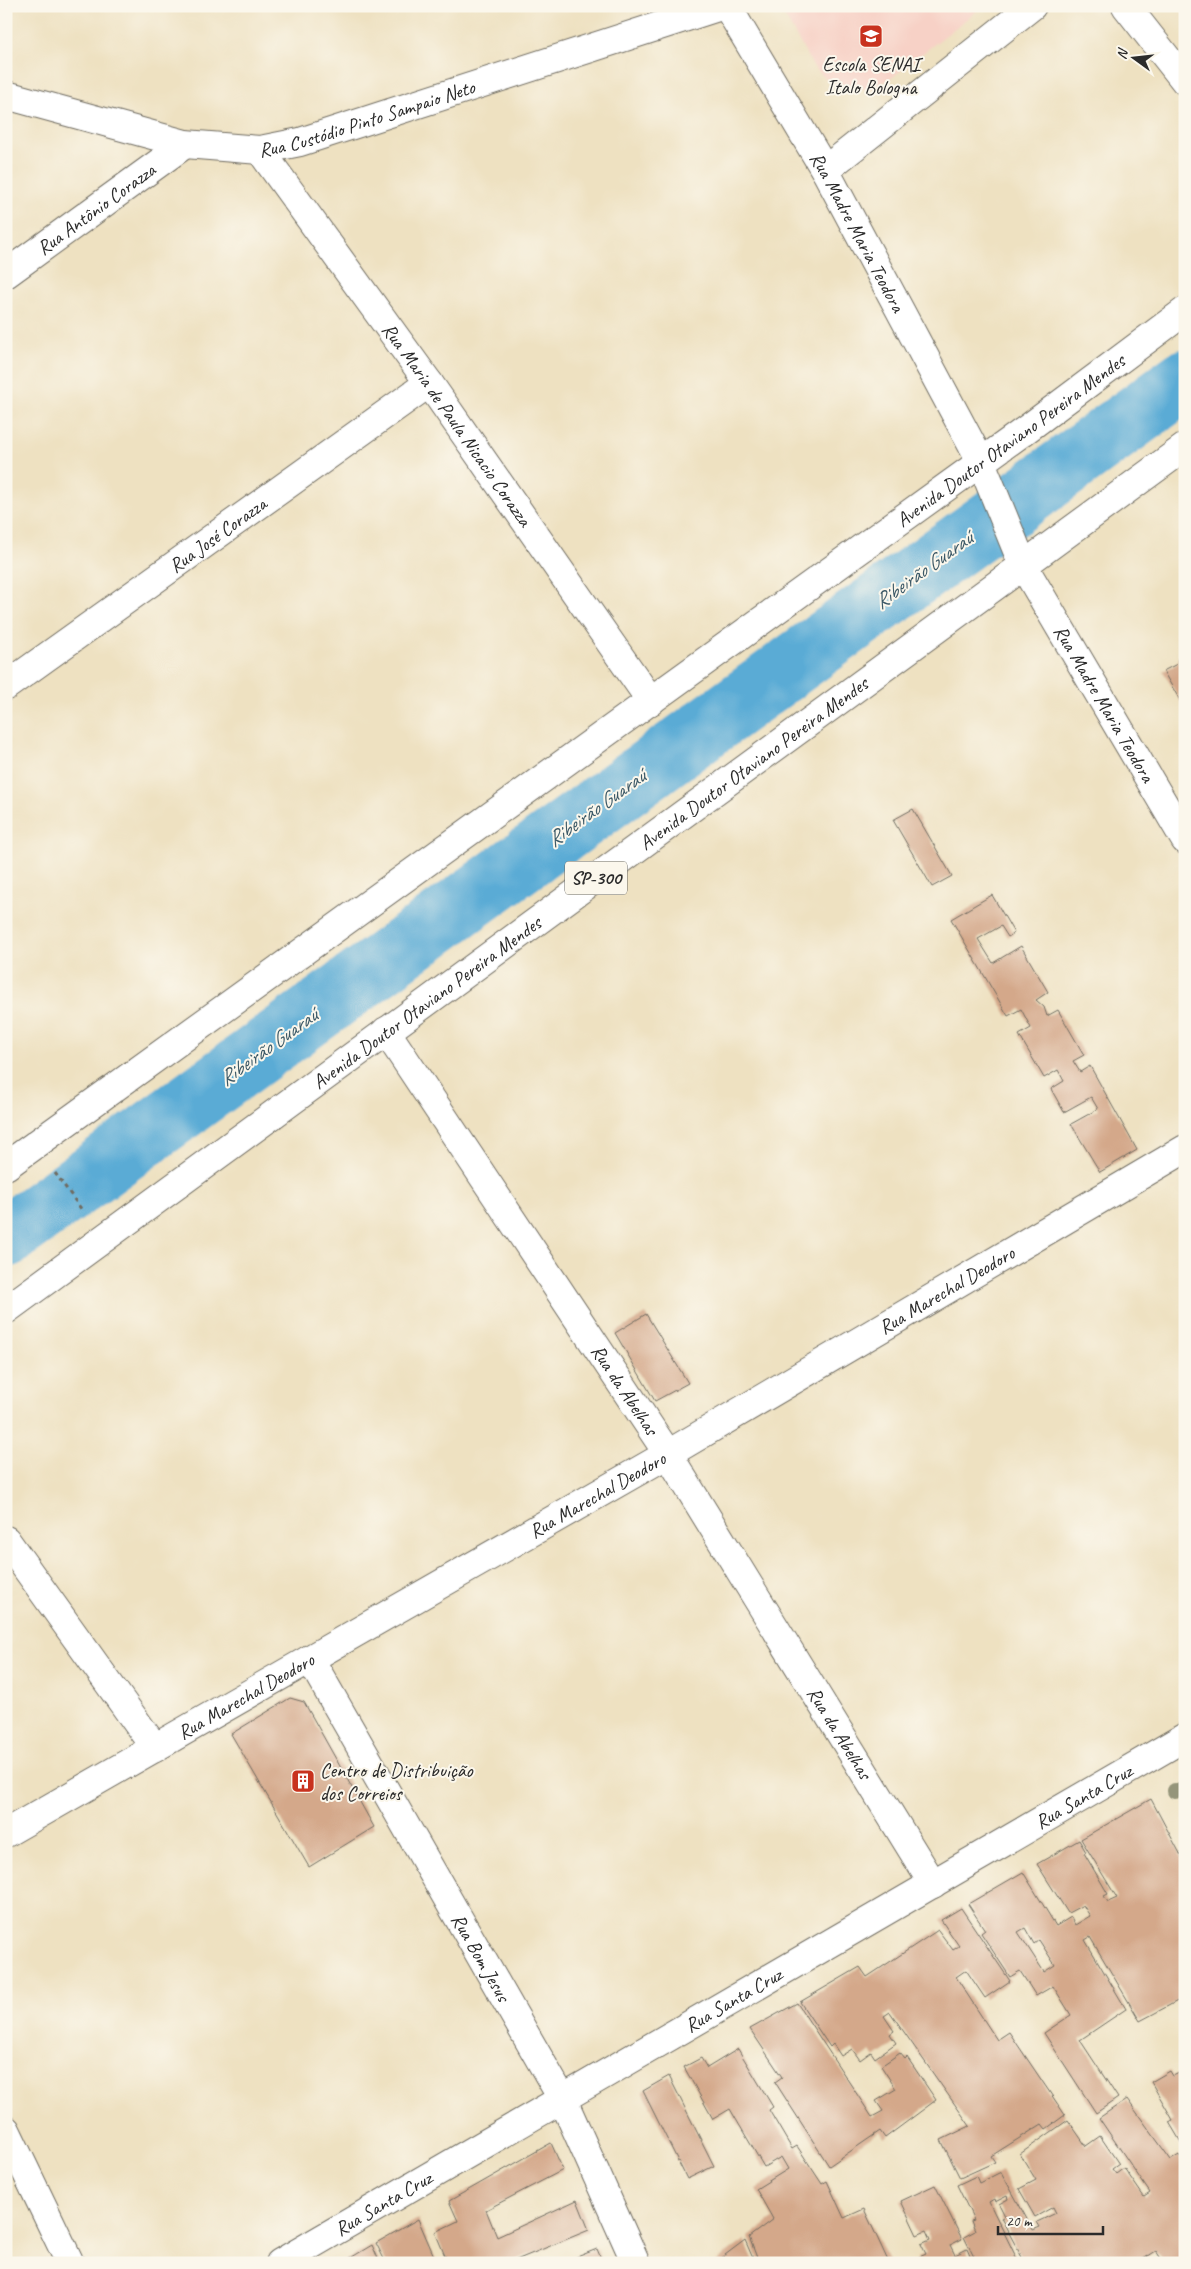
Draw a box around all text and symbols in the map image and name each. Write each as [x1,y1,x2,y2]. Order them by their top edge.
school or university icon: Escola SENAI Italo Bologna [858,23,884,49]
north arrow [1108,32,1158,82]
text: N [1113,46,1132,61]
place label: Escola SENAI Italo Bologna [822,52,924,100]
street label: Rua Custódio Pinto Sampaio Neto [256,74,479,162]
street label: Rua Madre Maria Teodora [804,147,912,318]
street label: Rua Antônio Corazza [32,156,162,260]
street label: Rua Maria de Paula Nicacio Corazza [377,318,538,532]
street label: Avenida Doutor Otaviano Pereira Mendes [891,347,1131,532]
street label: Rua José Corazza [164,490,273,578]
water label: Ribeirão Guaraú [869,523,982,614]
street label: Rua Madre Maria Teodora [1049,620,1162,788]
street label: Avenida Doutor Otaviano Pereira Mendes [634,670,874,855]
water label: Ribeirão Guaraú [542,761,655,852]
road number: SP-300 [565,861,627,894]
street label: Avenida Doutor Otaviano Pereira Mendes [307,909,548,1094]
water label: Ribeirão Guaraú [214,1000,327,1091]
street label: Rua Marechal Deodoro [874,1240,1020,1340]
street label: Rua da Abelhas [586,1339,666,1442]
street label: Rua Marechal Deodoro [524,1445,671,1544]
street label: Rua Marechal Deodoro [173,1646,319,1745]
street label: Rua da Abelhas [802,1682,879,1786]
street label: Rua Santa Cruz [1030,1757,1139,1834]
place label: Centro de Distribuição dos Correios [320,1758,474,1806]
building icon: Centro de Distribuição dos Correios [290,1768,316,1794]
street label: Rua Bom Jesus [446,1909,517,2008]
street label: Rua Santa Cruz [680,1960,788,2038]
street label: Rua Santa Cruz [330,2164,438,2241]
scale bar [998,2204,1104,2236]
text: 20 m [1006,2212,1033,2231]

